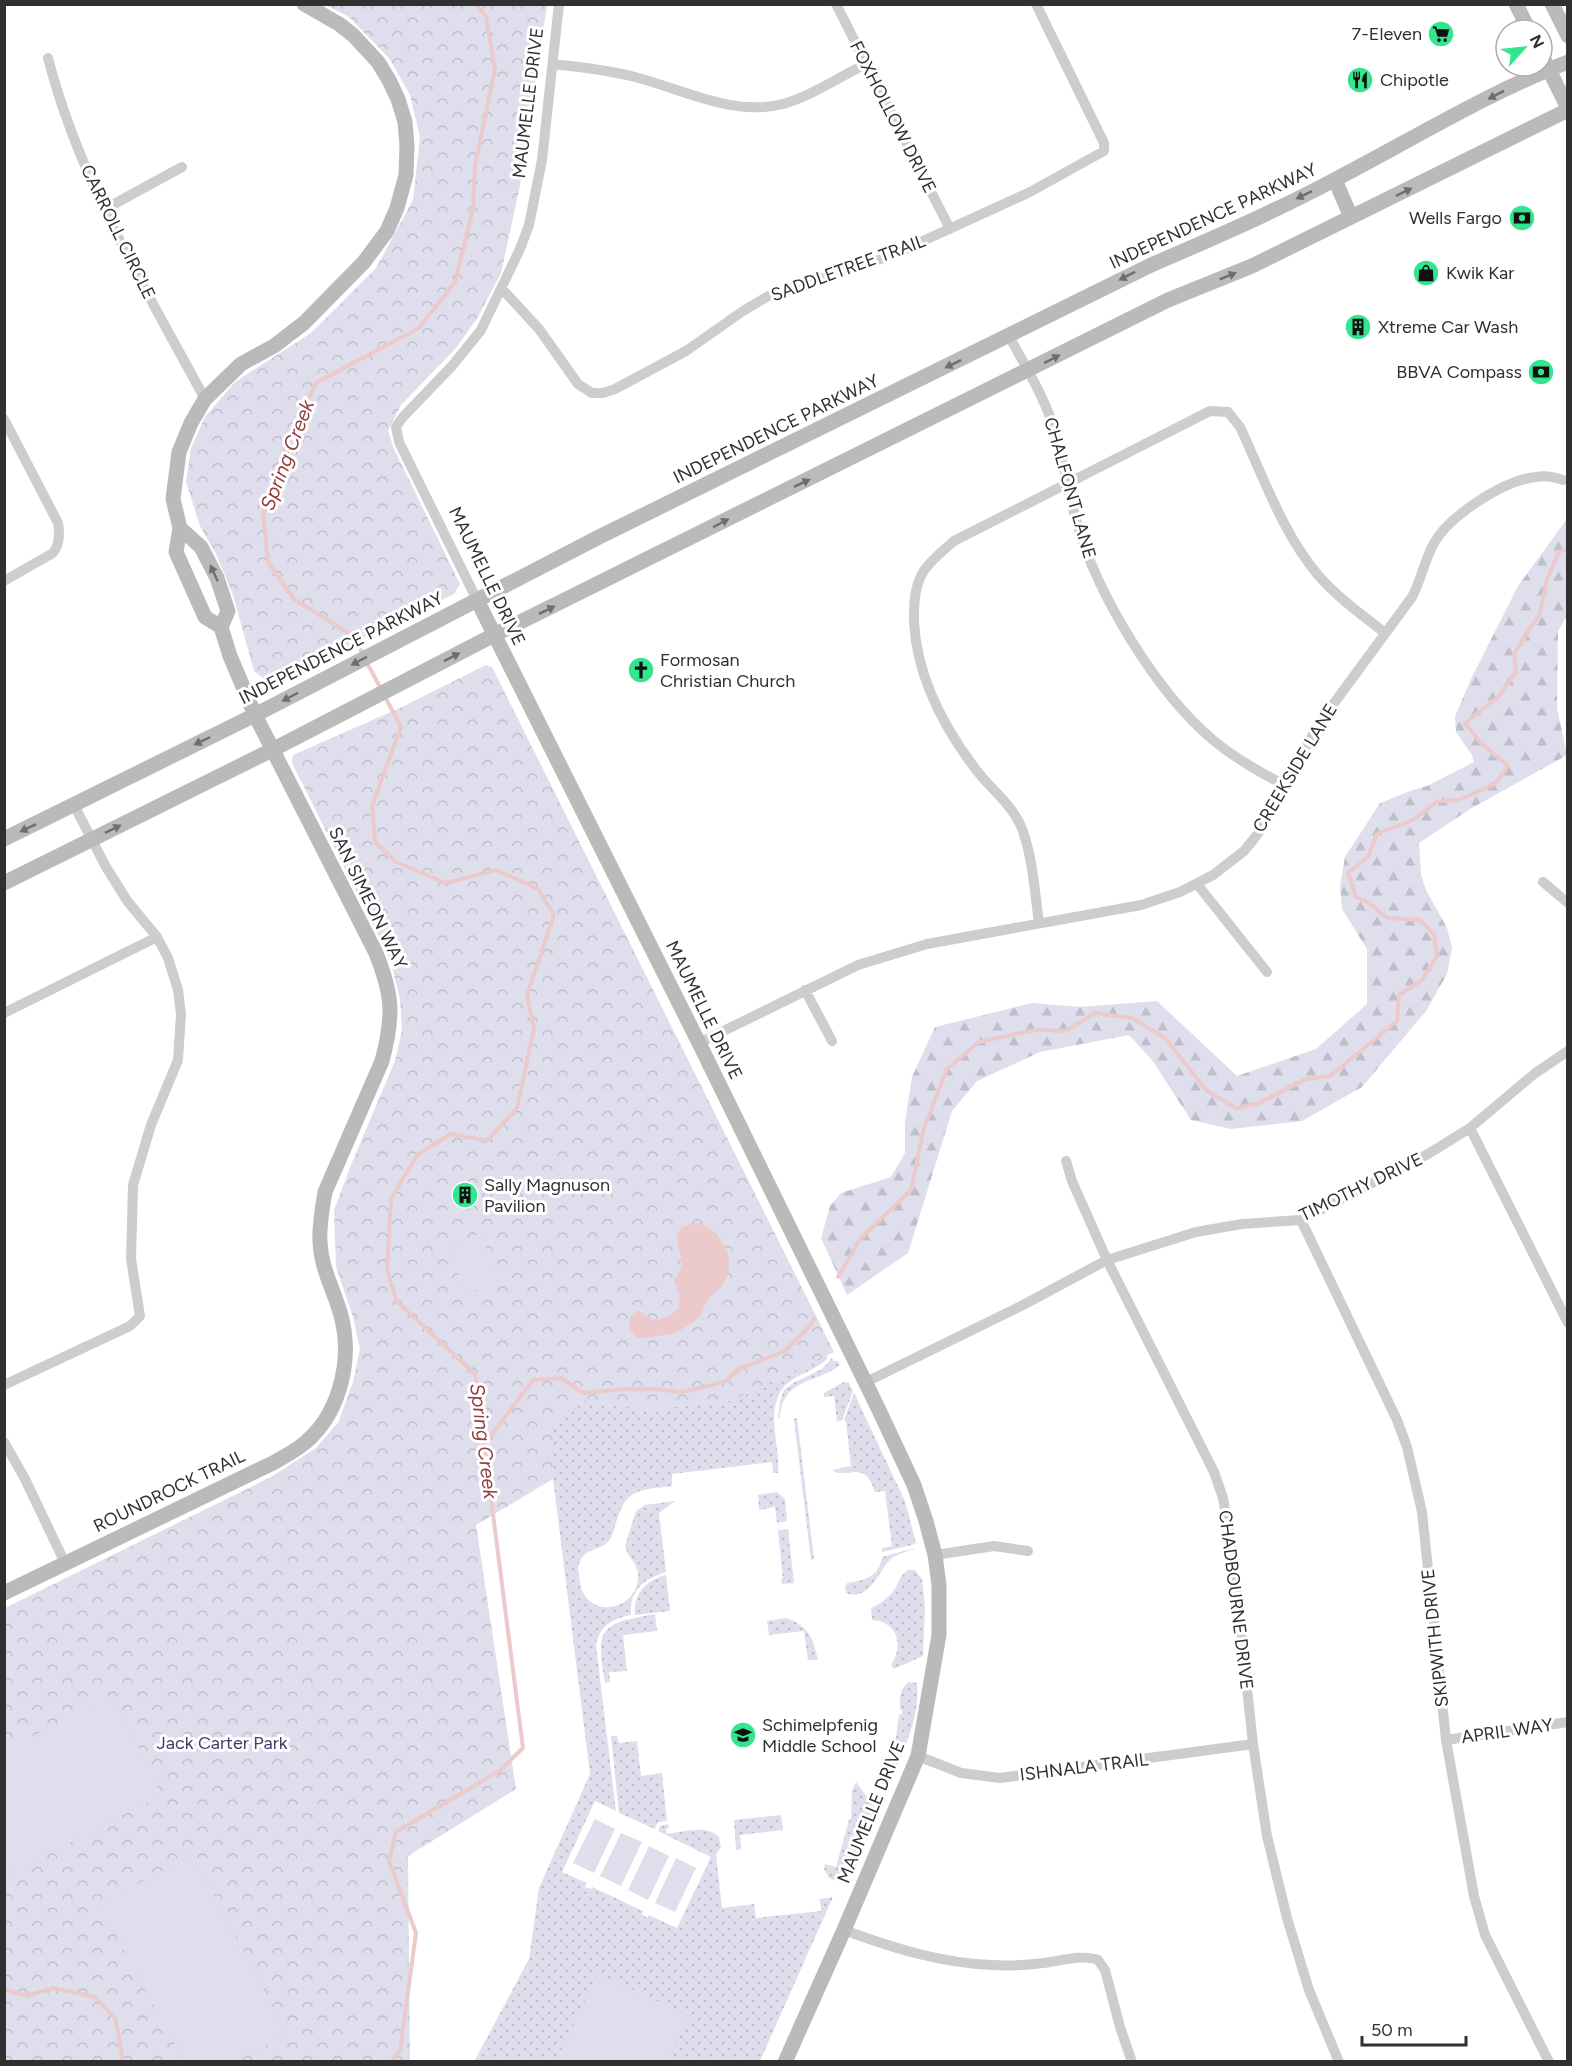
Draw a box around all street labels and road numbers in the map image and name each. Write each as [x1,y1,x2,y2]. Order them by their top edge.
street label: MAUMELLE DRIVE [508,26,548,180]
street label: FOXHOLLOW DRIVE [845,37,941,197]
street label: INDEPENDENCE PARKWAY [1106,158,1320,274]
street label: CARROLL CIRCLE [76,161,160,303]
street label: SADDLETREE TRAIL [768,230,929,306]
street label: INDEPENDENCE PARKWAY [669,369,883,488]
street label: CHALFONT LANE [1039,415,1101,561]
street label: MAUMELLE DRIVE [444,503,530,649]
street label: INDEPENDENCE PARKWAY [235,587,447,709]
street label: CREEKSIDE LANE [1248,700,1342,836]
street label: SAN SIMEON WAY [324,823,412,973]
street label: MAUMELLE DRIVE [661,937,747,1083]
street label: TIMOTHY DRIVE [1296,1148,1426,1226]
street label: ROUNDROCK TRAIL [90,1445,249,1537]
street label: CHADBOURNE DRIVE [1214,1509,1258,1691]
street label: SKIPWITH DRIVE [1417,1568,1453,1708]
street label: APRIL WAY [1460,1714,1554,1748]
street label: MAUMELLE DRIVE [832,1738,910,1886]
street label: ISHNALA TRAIL [1019,1748,1150,1786]

